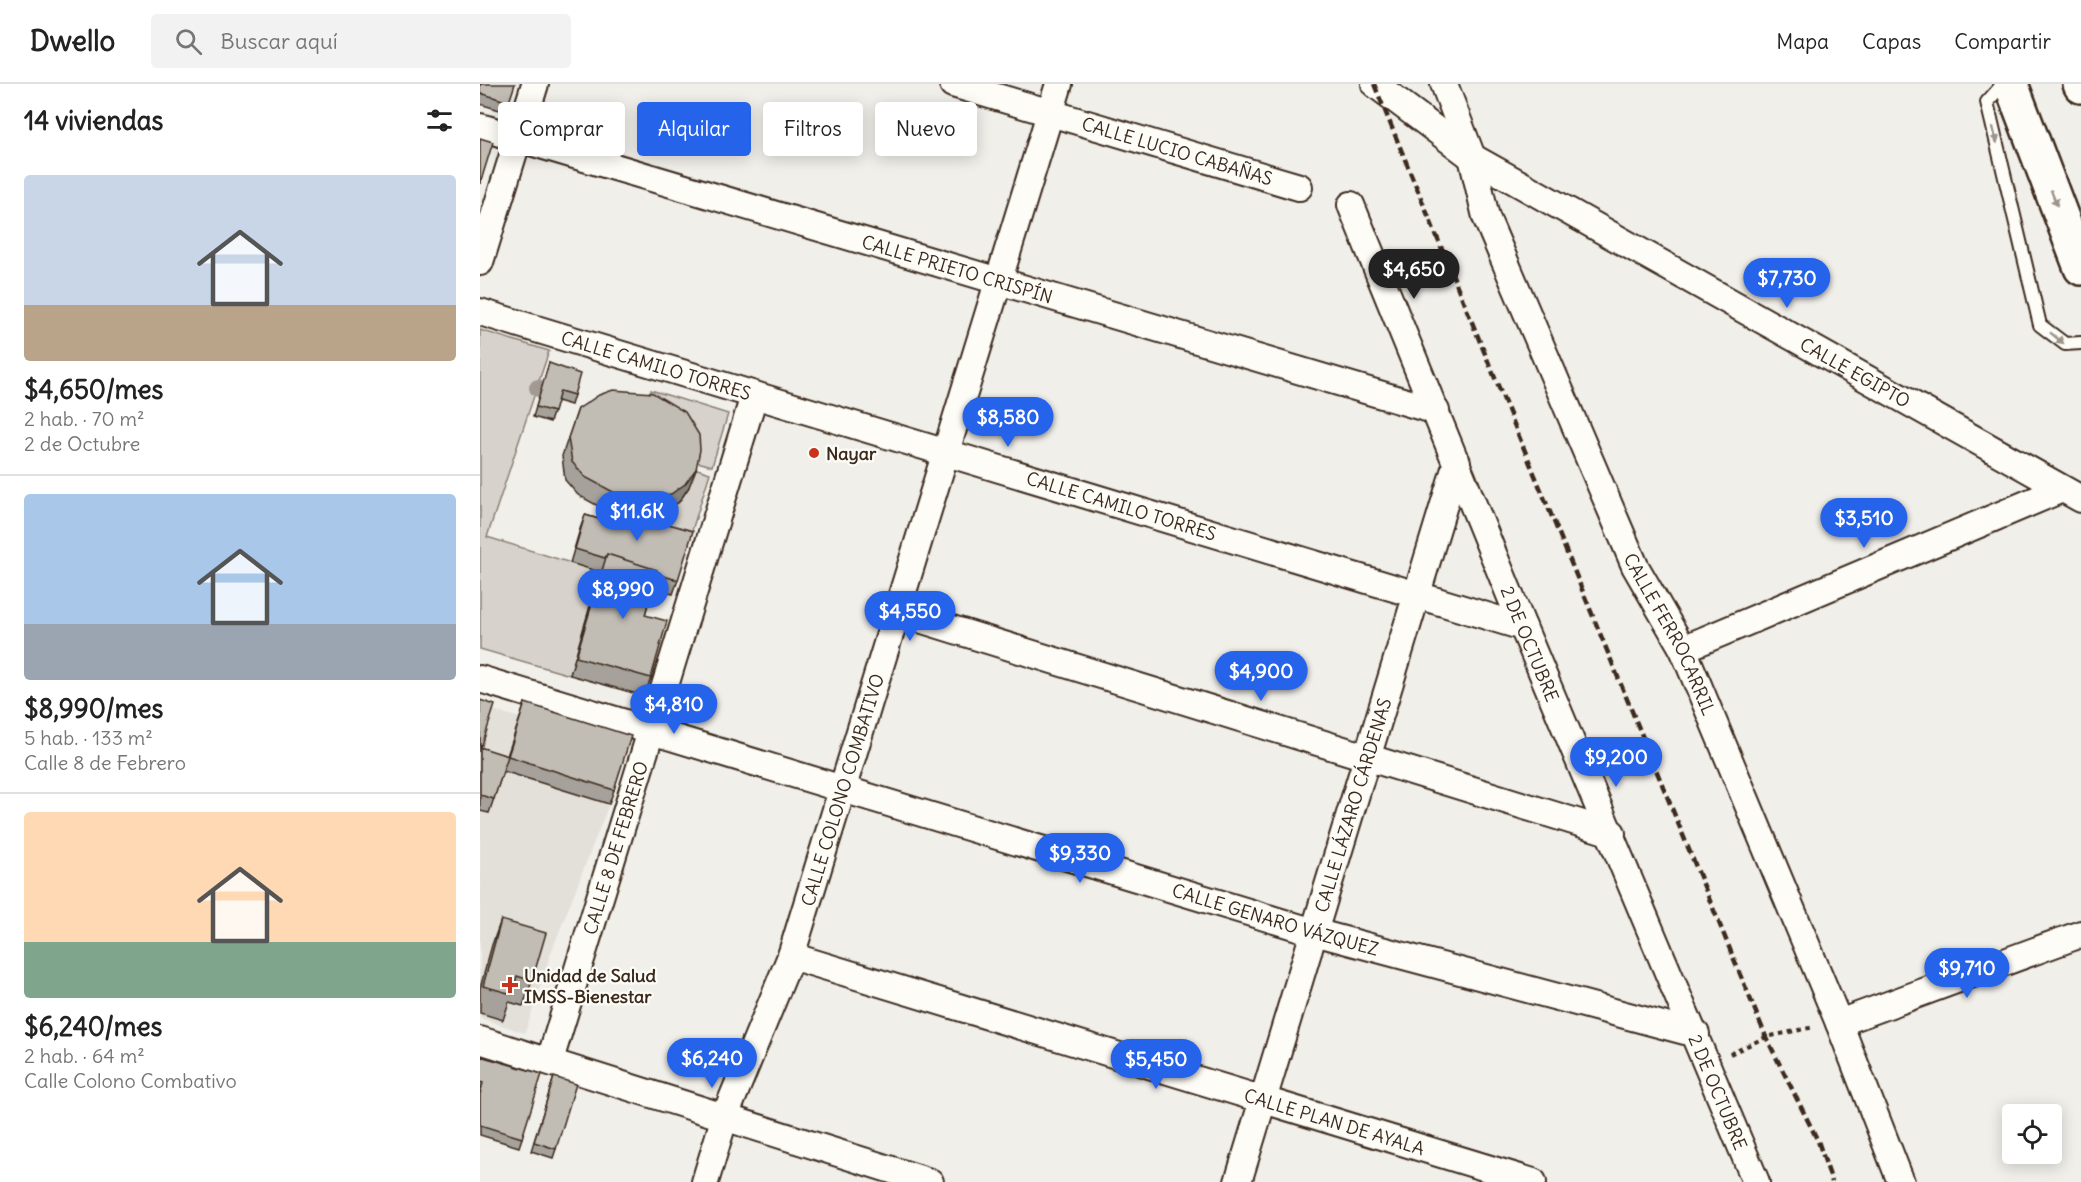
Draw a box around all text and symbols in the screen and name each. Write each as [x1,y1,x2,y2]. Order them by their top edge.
search box [151,14,571,68]
text: Dwello [30,23,115,59]
icon: search [172,25,205,58]
text: Buscar aquí [220,27,338,55]
text: Mapa [1776,28,1829,55]
text: Capas [1862,28,1921,55]
text: Compartir [1954,28,2051,55]
chip: Comprar [498,102,625,156]
chip: Alquilar [637,102,751,156]
chip: Filtros [763,102,863,156]
chip: Nuevo [875,102,977,156]
text: 14 viviendas [24,104,163,137]
icon: filters [423,104,456,137]
street label: CALLE LUCIO CABAÑAS [1079,111,1275,190]
one-way arrow [1990,126,2000,144]
one-way arrow [2050,189,2060,207]
icon: home [186,214,294,322]
street label: CALLE PRIETO CRISPÍN [859,230,1056,308]
pin: $4,650 [1365,249,1463,300]
text: $4,650 [1382,256,1446,281]
pin: $7,730 [1738,258,1836,309]
text: $7,730 [1757,265,1817,290]
street label: CALLE CAMILO TORRES [558,326,754,405]
one-way arrow [2049,331,2065,344]
street label: CALLE EGIPTO [1796,332,1914,412]
text: $4,650/mes [24,373,163,406]
pin: $8,580 [959,397,1057,448]
text: $8,580 [977,404,1039,429]
text: 2 hab. · 70 m² [24,406,145,431]
text: 2 de Octubre [24,431,140,456]
place label: Nayar [826,442,877,465]
marker: Nayar [807,446,821,460]
street label: CALLE CAMILO TORRES [1024,466,1219,545]
pin: $11.6K [588,491,686,542]
text: $11.6K [610,498,664,523]
pin: $3,510 [1815,498,1913,549]
text: $3,510 [1834,505,1894,530]
icon: home [186,533,294,641]
street label: CALLE FERROCARRIL [1619,550,1721,719]
pin: $8,990 [574,569,672,620]
text: $8,990 [592,576,654,601]
street label: 2 DE OCTUBRE [1496,583,1565,705]
pin: $4,550 [861,591,959,642]
text: $4,550 [879,598,942,623]
pin: $4,900 [1212,651,1310,702]
text: $4,900 [1229,658,1293,683]
street label: CALLE COLONO COMBATIVO [796,671,889,909]
pin: $4,810 [625,684,723,735]
text: $4,810 [644,691,704,716]
text: $8,990/mes [24,692,163,725]
street label: CALLE LÁZARO CÁRDENAS [1309,695,1396,915]
text: 5 hab. · 133 m² [24,725,153,750]
pin: $9,200 [1567,737,1665,788]
text: $9,200 [1584,744,1648,769]
text: Calle 8 de Febrero [24,750,186,775]
street label: CALLE 8 DE FEBRERO [578,758,653,937]
pin: $9,330 [1031,833,1129,884]
text: $9,330 [1049,840,1111,865]
icon: home [186,851,294,959]
street label: CALLE GENARO VÁZQUEZ [1169,878,1381,960]
pin: $9,710 [1918,948,2016,999]
text: $9,710 [1938,955,1996,980]
place label: Unidad de Salud IMSS-Bienestar [524,964,656,1008]
marker: Unidad de Salud IMSS-Bienestar [501,976,519,994]
text: $6,240/mes [24,1010,162,1043]
street label: 2 DE OCTUBRE [1684,1031,1753,1153]
pin: $6,240 [663,1038,761,1089]
pin: $5,450 [1107,1039,1205,1090]
text: 2 hab. · 64 m² [24,1043,145,1068]
text: $6,240 [681,1045,743,1070]
text: $5,450 [1125,1046,1187,1071]
text: Calle Colono Combativo [24,1068,237,1093]
street label: CALLE PLAN DE AYALA [1241,1083,1427,1160]
map controls [2002,1104,2062,1164]
button: locate [2002,1104,2062,1164]

